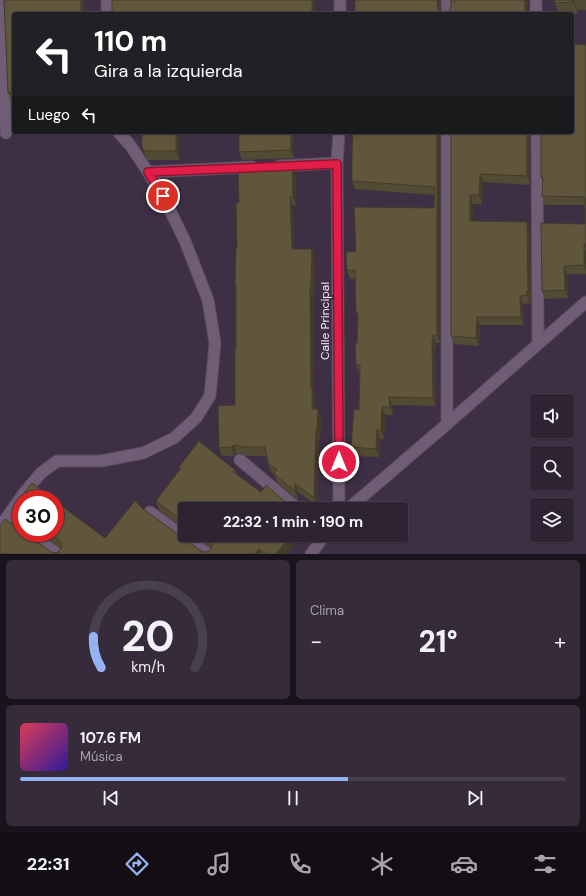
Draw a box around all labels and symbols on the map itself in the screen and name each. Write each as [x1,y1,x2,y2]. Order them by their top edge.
pin [146,179,180,213]
street label: Calle Principal [317,282,333,360]
position arrow [318,441,360,483]
speed limit sign: 30 [12,490,64,542]

